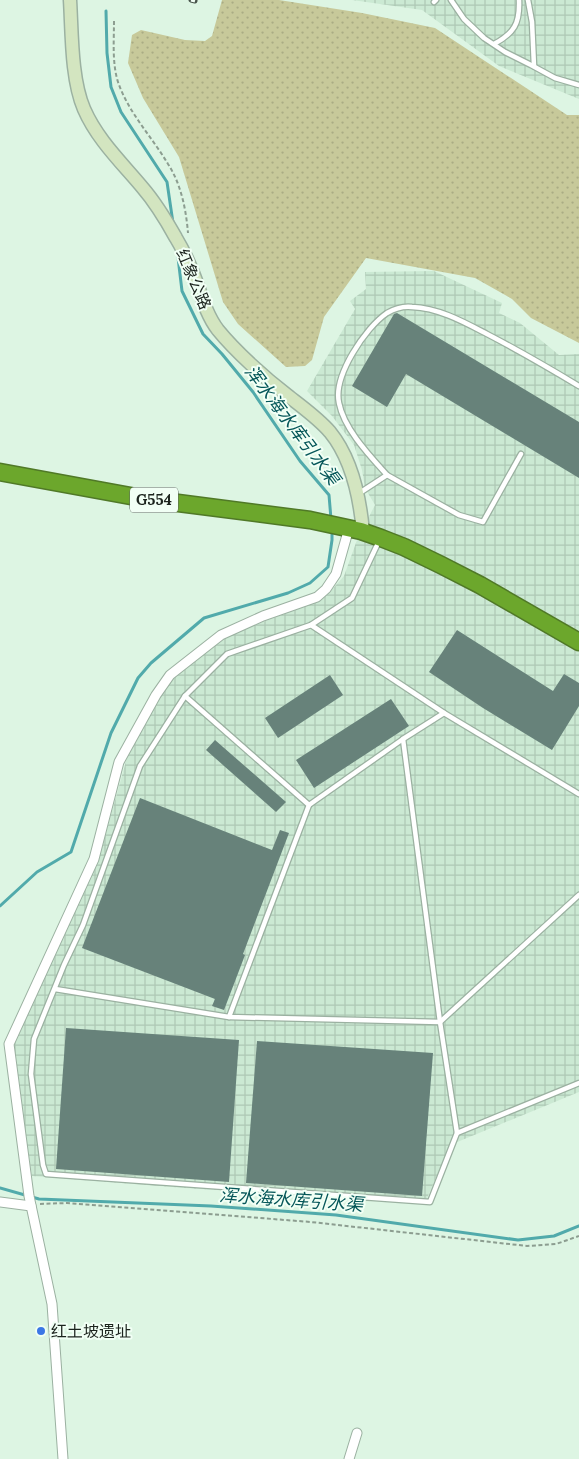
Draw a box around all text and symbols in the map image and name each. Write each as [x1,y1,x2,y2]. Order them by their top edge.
street label: 红象公路 [172,246,216,312]
water label: 浑水海水库引水渠 [240,360,347,492]
road number: G554 [130,488,178,512]
water label: 浑水海水库引水渠 [218,1183,367,1216]
place label: 红土坡遗址 [51,1321,131,1341]
marker: 红土坡遗址 [35,1325,47,1337]

